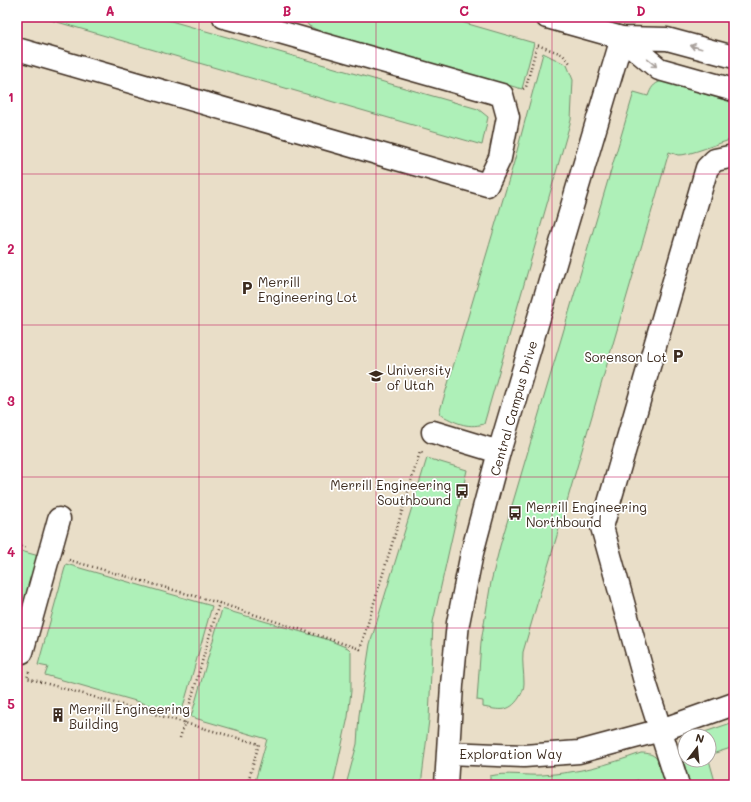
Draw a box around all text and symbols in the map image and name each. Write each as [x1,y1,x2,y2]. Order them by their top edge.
text: A [105,2,115,19]
text: B [283,2,292,19]
text: C [459,2,469,19]
text: D [636,2,646,19]
one-way arrow [690,43,703,50]
one-way arrow [647,59,658,68]
text: 1 [8,88,14,105]
text: 2 [7,240,15,257]
place label: Merrill Engineering Lot [258,273,357,305]
parking icon: Merrill Engineering Lot [239,280,255,296]
street label: Central Campus Drive [486,338,540,478]
place label: Sorenson Lot [585,348,667,365]
parking icon: Sorenson Lot [670,348,686,364]
place label: University of Utah [387,361,451,393]
school or university icon: University of Utah [368,368,384,384]
text: 3 [7,392,15,409]
place label: Merrill Engineering Southbound [330,476,451,508]
bus stop icon: Merrill Engineering Southbound [454,483,470,499]
place label: Merrill Engineering Northbound [526,498,647,530]
bus stop icon: Merrill Engineering Northbound [507,505,523,521]
text: 4 [7,543,15,560]
text: 5 [7,695,15,712]
place label: Merrill Engineering Building [69,700,190,732]
building icon: Merrill Engineering Building [50,707,66,723]
north arrow [677,728,717,768]
text: N [694,730,706,746]
street label: Exploration Way [460,745,563,762]

